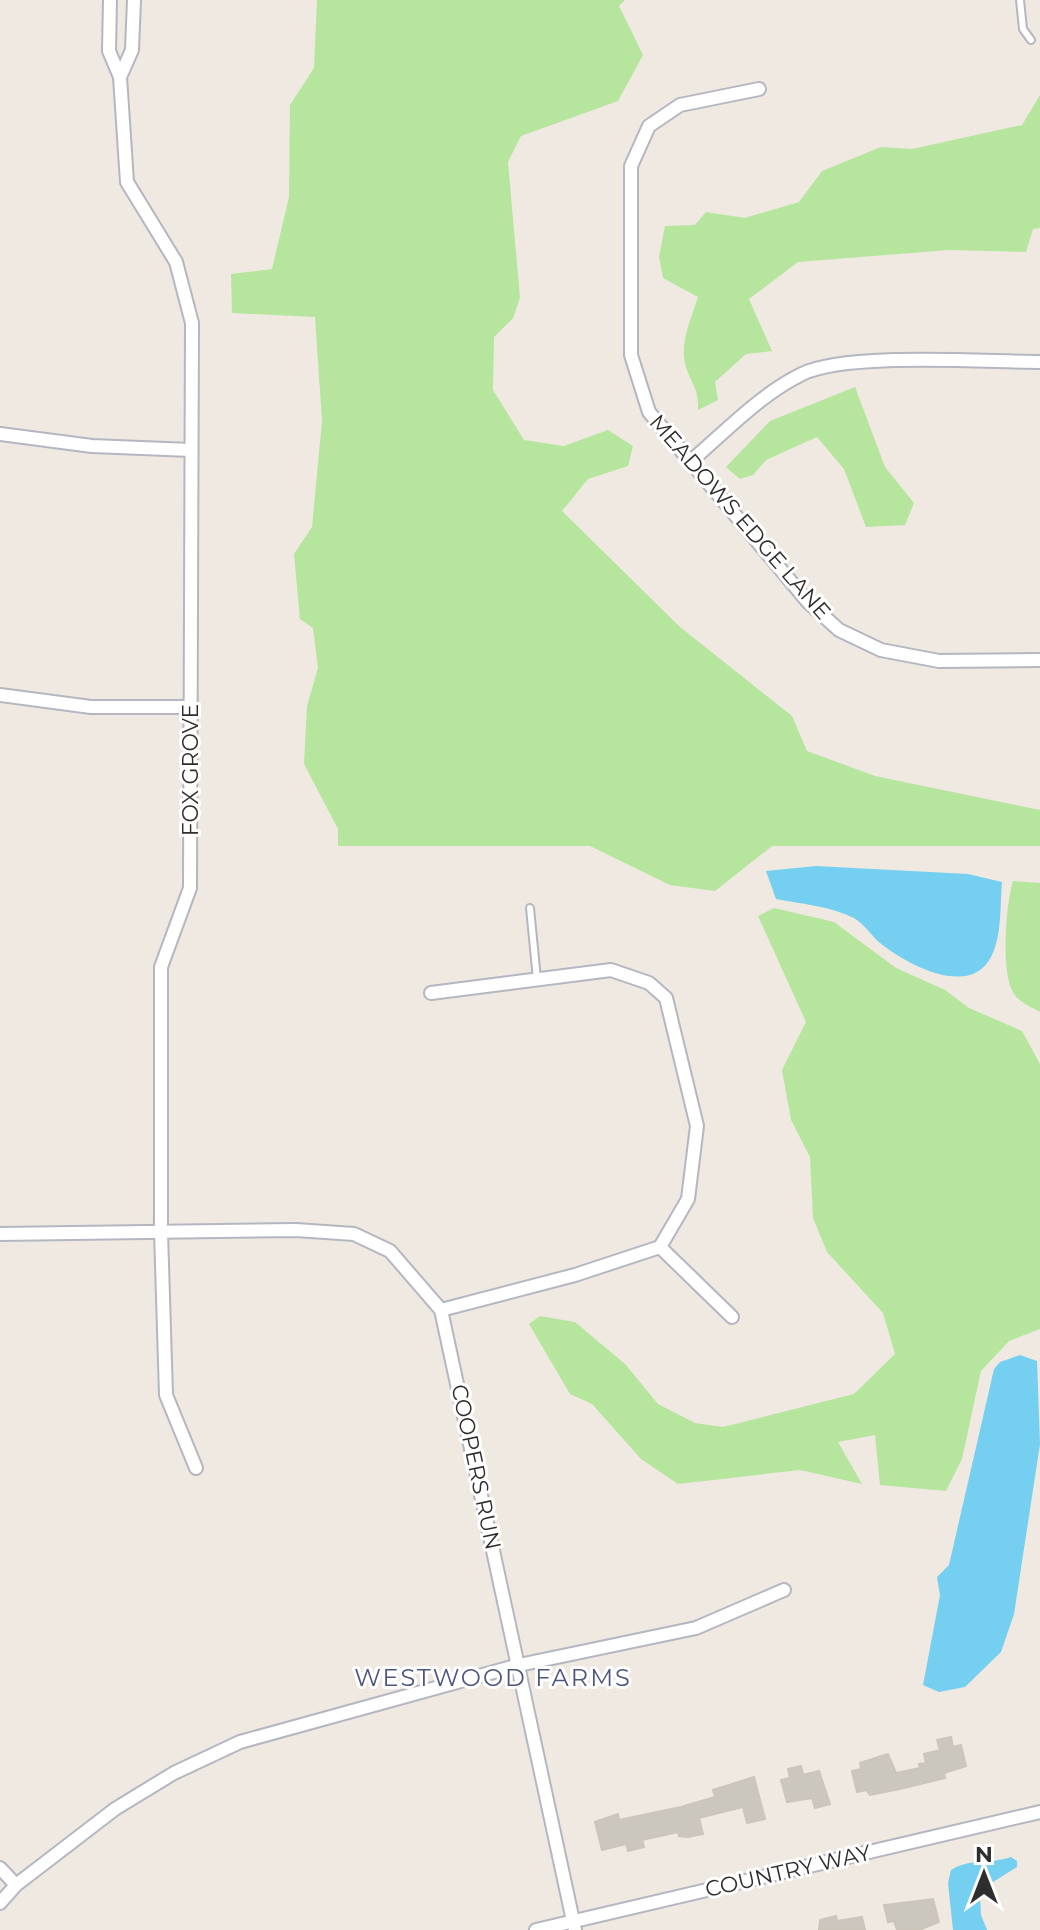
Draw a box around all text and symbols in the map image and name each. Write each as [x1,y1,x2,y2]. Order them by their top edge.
street label: MEADOWS EDGE LANE [644,409,836,625]
street label: FOX GROVE [177,704,204,836]
street label: COOPERS RUN [445,1382,507,1552]
district label: WESTWOOD FARMS [354,1663,632,1692]
north arrow [944,1834,1024,1914]
street label: COUNTRY WAY [703,1839,873,1903]
text: N [975,1841,993,1868]

